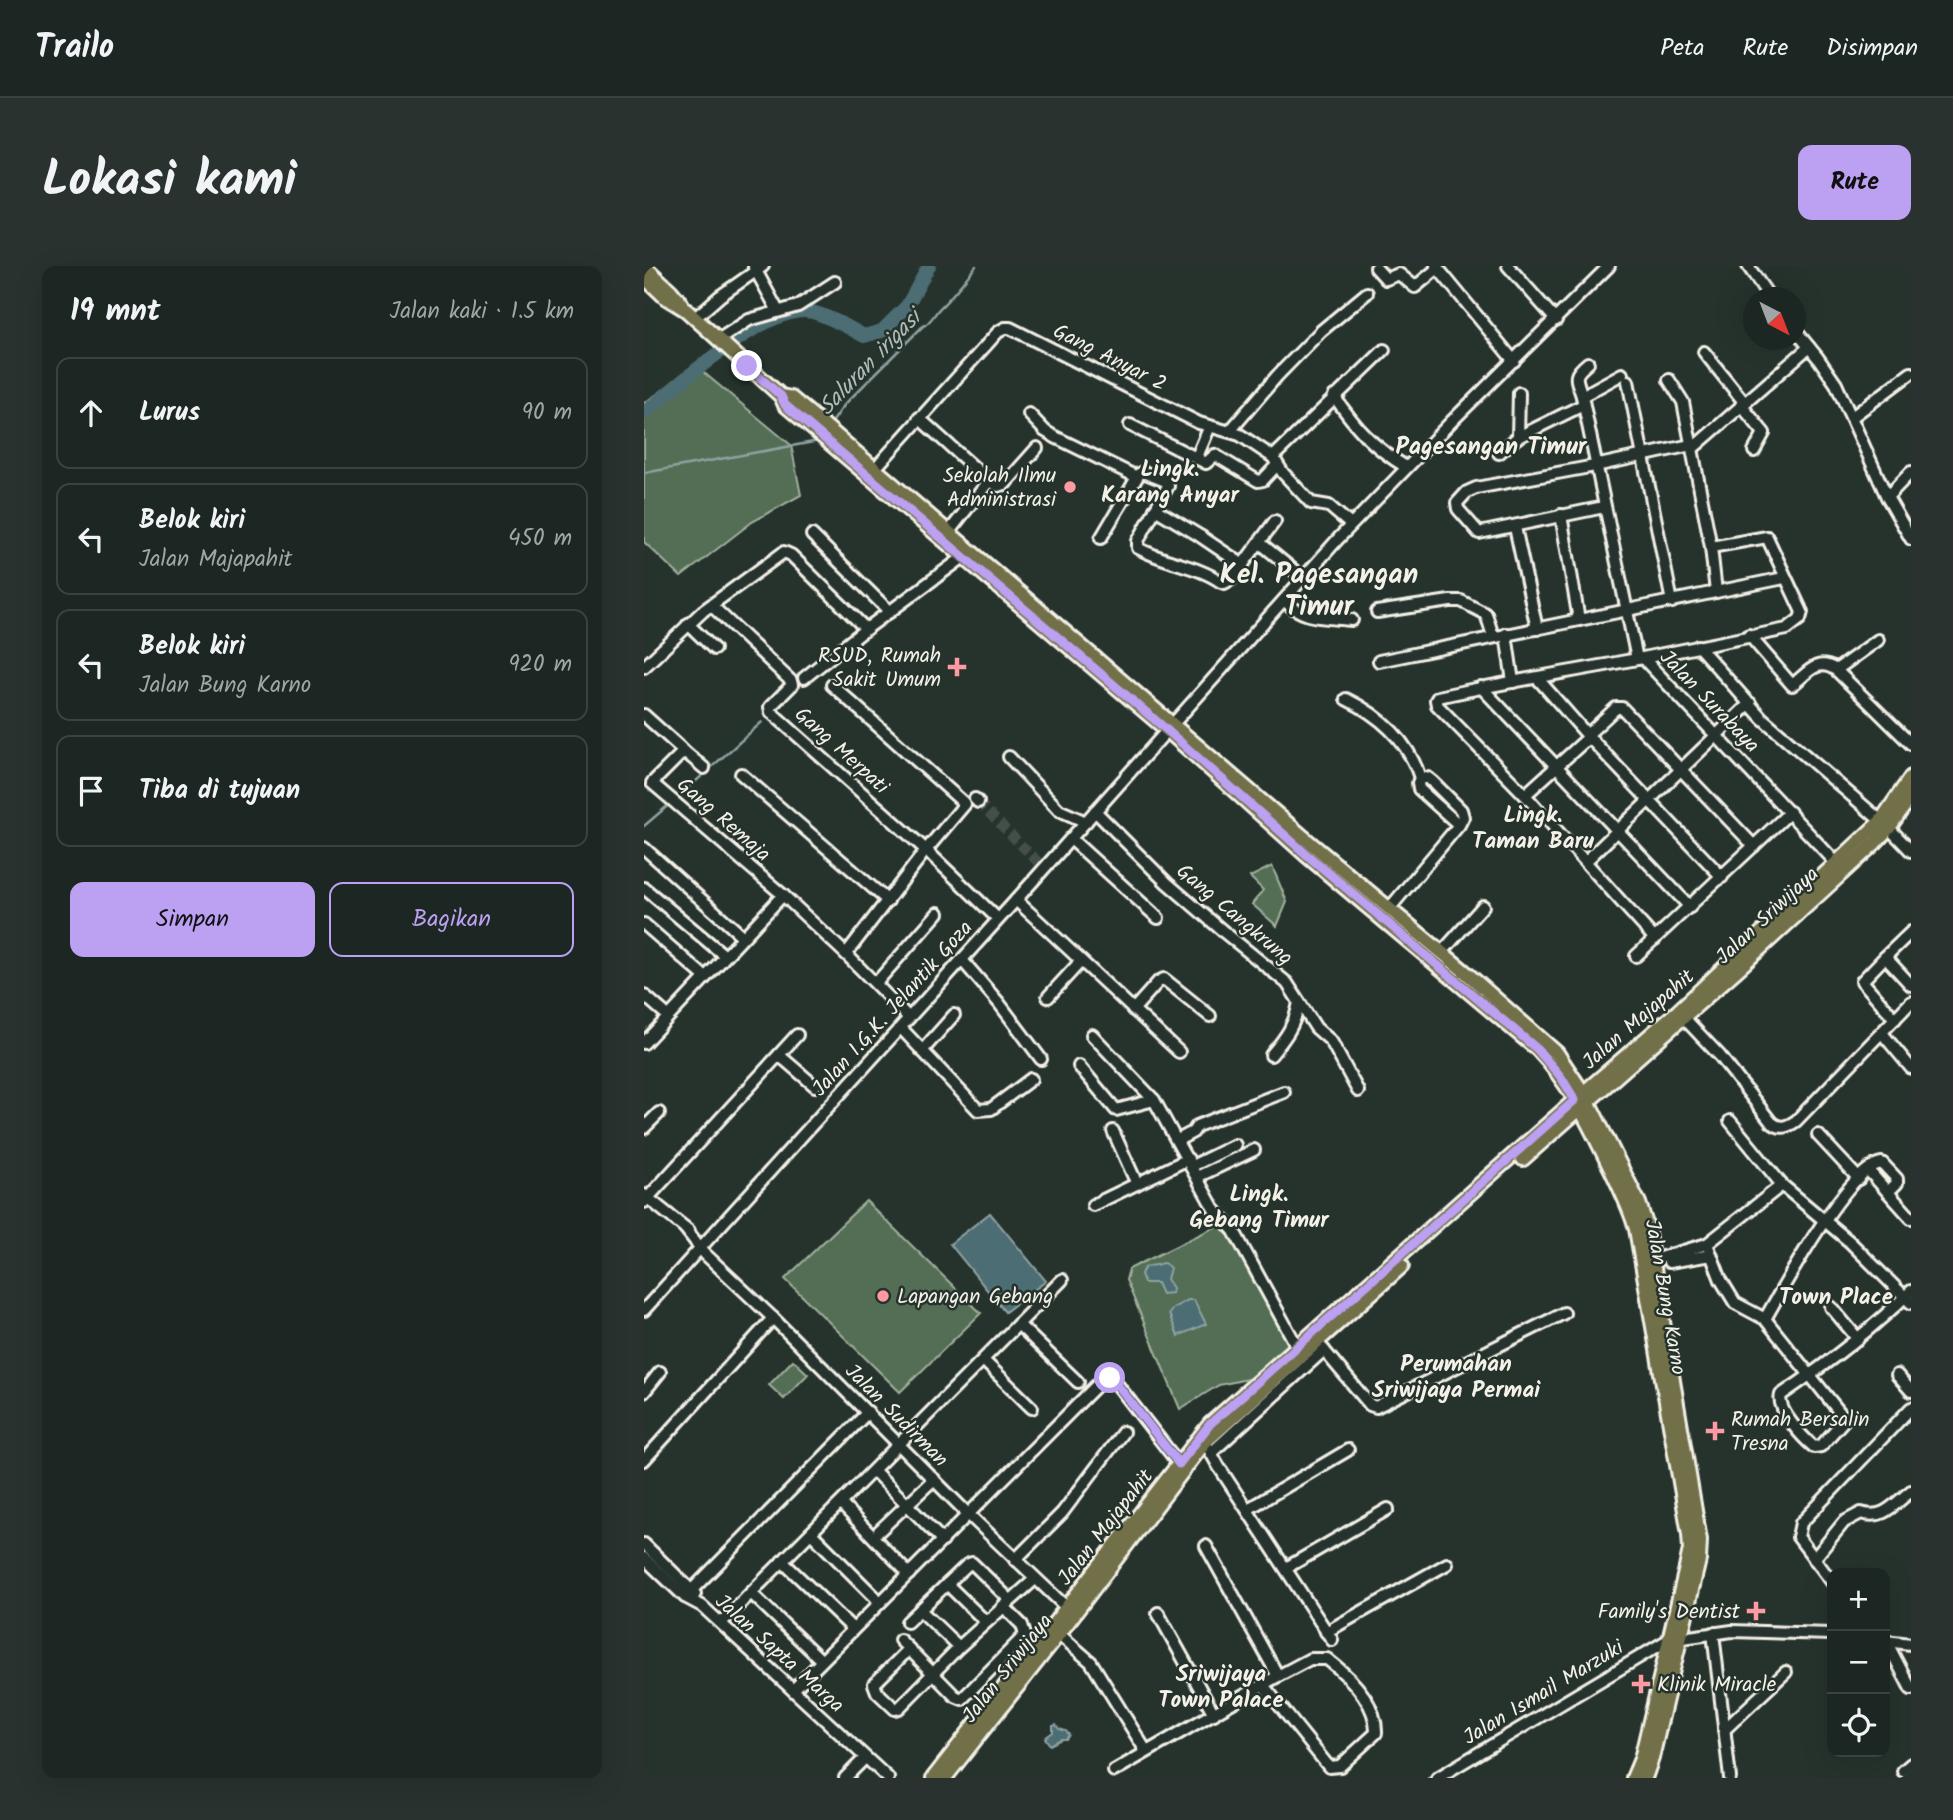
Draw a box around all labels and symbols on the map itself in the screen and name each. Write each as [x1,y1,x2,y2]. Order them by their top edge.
north arrow [1743,287,1806,350]
water label: Saluran irigasi [811,299,933,424]
street label: Gang Anyar 2 [1047,316,1172,401]
route end [731,350,762,381]
district label: Pagesangan Timur [1395,428,1588,467]
district label: Lingk. Karang Anyar [1101,452,1240,514]
place label: Sekolah Ilmu Administrasi [943,460,1057,517]
marker: Sekolah Ilmu Administrasi [1062,479,1078,495]
district label: Kel. Pagesangan Timur [1220,553,1418,630]
place label: RSUD, Rumah Sakit Umum [818,640,941,697]
street label: Jalan Surabaya [1651,643,1767,761]
marker: RSUD, Rumah Sakit Umum [947,657,967,677]
street label: Gang Merpati [786,699,897,804]
street label: Gang Remaja [669,770,778,871]
district label: Lingk. Taman Baru [1472,798,1595,860]
street label: Gang Cangkrung [1168,856,1300,974]
street label: Jalan Sriwijaya [1709,859,1827,973]
street label: Jalan I.G.K. Jelantik Goza [805,913,982,1105]
street label: Jalan Majapahit [1575,961,1703,1079]
district label: Lingk. Gebang Timur [1189,1177,1330,1239]
street label: Jalan Bung Karno [1635,1217,1694,1378]
district label: Town Place [1779,1280,1893,1316]
place label: Lapangan Gebang [897,1281,1053,1314]
marker: Lapangan Gebang [875,1288,891,1304]
district label: Perumahan Sriwijaya Permai [1372,1347,1541,1409]
street label: Jalan Sudirman [836,1356,956,1476]
route start [1094,1362,1125,1393]
place label: Rumah Bersalin Tresna [1731,1404,1870,1461]
marker: Rumah Bersalin Tresna [1705,1421,1725,1441]
street label: Jalan Majapahit [1050,1462,1163,1593]
street label: Jalan Sapta Marga [707,1587,851,1722]
place label: Family's Dentist [1598,1596,1741,1629]
marker: Family's Dentist [1746,1601,1766,1621]
street label: Jalan Sriwijaya [955,1607,1062,1731]
street label: Jalan Ismail Marzuki [1457,1632,1631,1754]
district label: Sriwijaya Town Palace [1158,1657,1284,1719]
place label: Klinik Miracle [1657,1669,1777,1702]
marker: Klinik Miracle [1631,1674,1651,1694]

